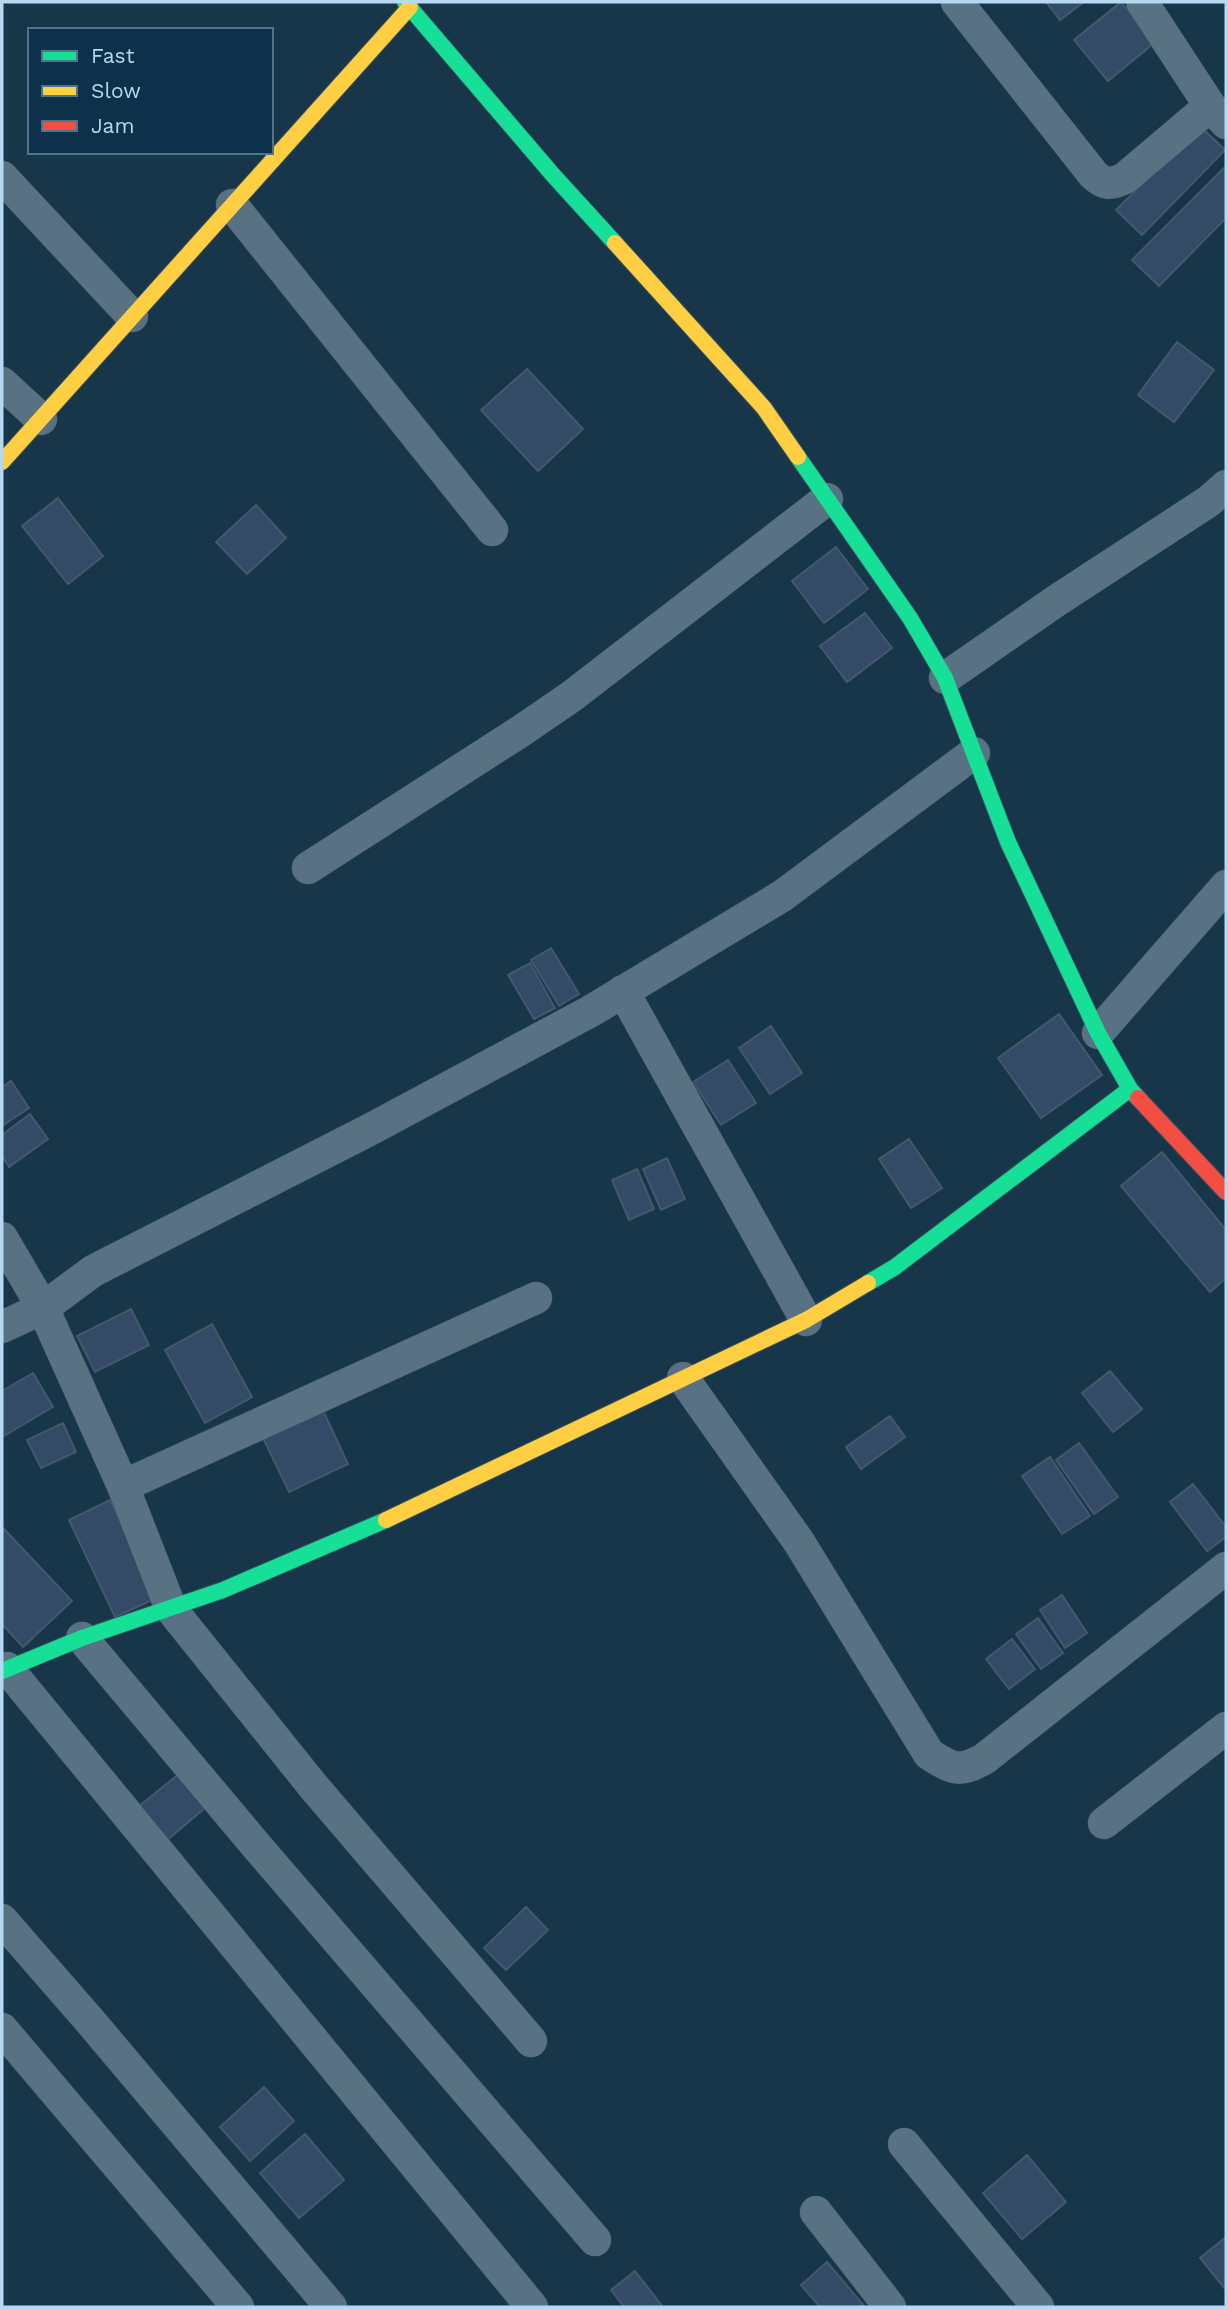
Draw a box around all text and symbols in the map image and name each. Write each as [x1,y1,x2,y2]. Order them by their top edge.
legend [28,28,273,154]
text: Fast [91,43,135,68]
text: Slow [91,78,141,103]
text: Jam [91,113,134,138]

